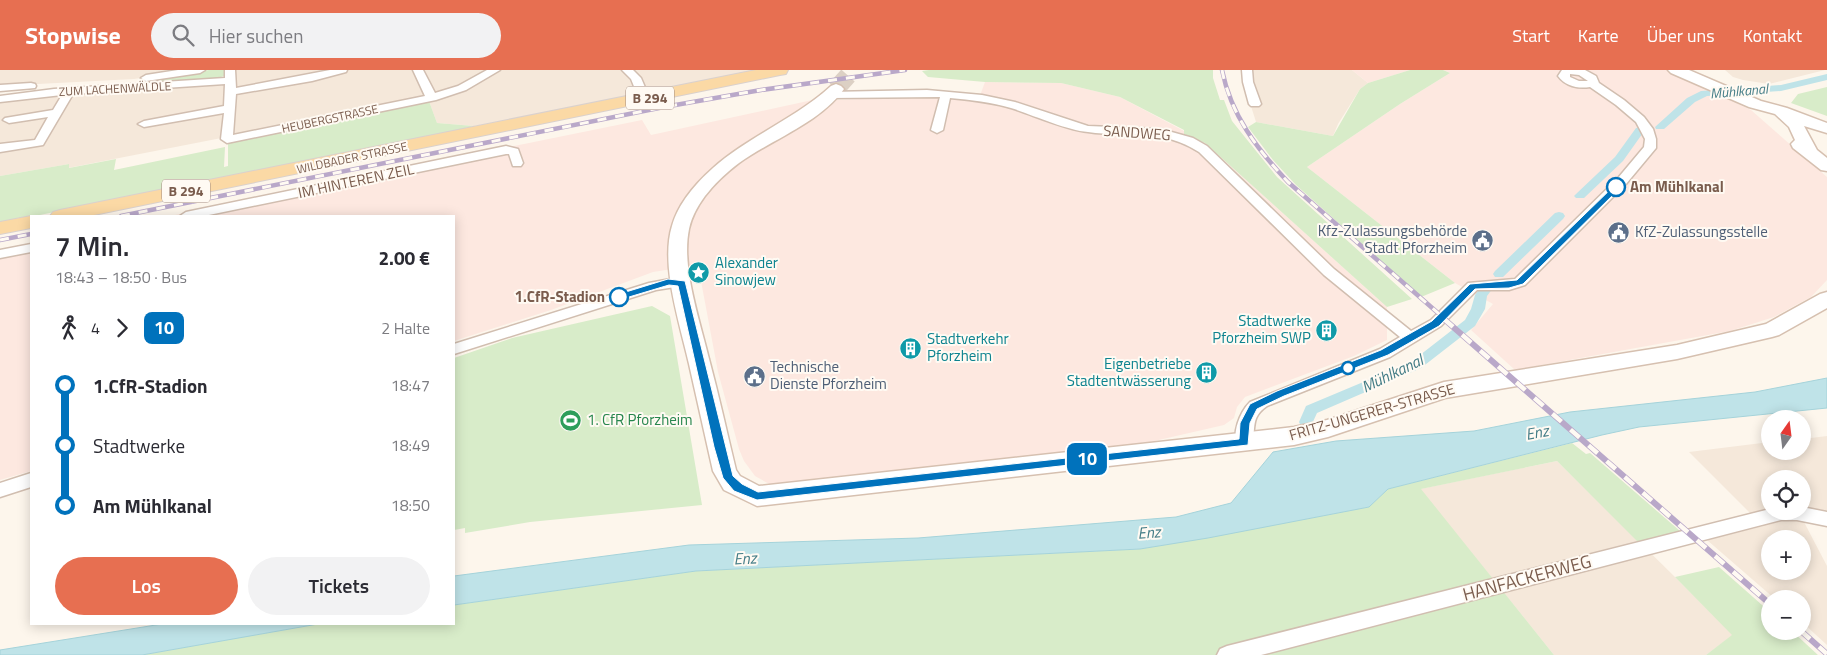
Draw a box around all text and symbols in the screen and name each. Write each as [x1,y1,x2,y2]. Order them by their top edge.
search box [151,13,501,58]
text: Stopwise [25,17,121,53]
icon: search [169,21,197,49]
text: Hier suchen [209,21,303,50]
text: Start [1512,22,1550,49]
text: Karte [1578,22,1619,49]
text: Über uns [1647,22,1715,49]
text: Kontakt [1743,22,1802,49]
street label: ZUM LACHENWÄLDLE [58,76,172,101]
water label: Mühlkanal [1709,77,1771,103]
road number: B 294 [626,86,674,110]
street label: HEUBERGSTRASSE [280,99,380,138]
street label: SANDWEG [1103,119,1171,146]
street label: WILDBADER STRASSE [295,136,409,179]
street label: IM HINTEREN ZEIL [296,157,416,204]
place label: Am Mühlkanal [1630,175,1724,198]
marker: Am Mühlkanal [1606,177,1626,197]
road number: B 294 [162,180,210,202]
place label: Kfz-Zulassungsbehörde Stadt Pforzheim [1318,219,1467,259]
public building icon: KfZ-Zulassungsstelle [1607,220,1631,244]
place label: KfZ-Zulassungsstelle [1635,220,1768,243]
text: 7 Min. [55,224,129,267]
public building icon: Kfz-Zulassungsbehörde Stadt Pforzheim [1471,228,1495,252]
text: 2.00 € [378,243,430,272]
place label: Alexander Sinowjew [715,251,778,291]
place icon: Alexander Sinowjew [687,260,711,284]
text: 18:43 – 18:50 · Bus [55,265,187,289]
place label: 1.CfR-Stadion [515,285,605,308]
marker: 1.CfR-Stadion [609,287,629,307]
place label: Stadtwerke Pforzheim SWP [1212,309,1311,349]
icon: walk [55,314,83,342]
icon: forward [108,314,136,342]
text: 10 [154,314,174,341]
text: 4 [91,316,100,340]
text: 2 Halte [381,316,430,340]
building icon: Stadtwerke Pforzheim SWP [1315,318,1339,342]
place label: Stadtverkehr Pforzheim [927,327,1009,367]
building icon: Stadtverkehr Pforzheim [899,336,923,360]
water label: Mühlkanal [1357,347,1428,398]
place label: Eigenbetriebe Stadtentwässerung [1067,352,1191,392]
place label: Technische Dienste Pforzheim [770,355,887,395]
building icon: Eigenbetriebe Stadtentwässerung [1195,361,1219,385]
unlabelled marker [1341,361,1355,375]
public building icon: Technische Dienste Pforzheim [742,364,766,388]
text: 1.CfR-Stadion [93,371,208,400]
text: 18:47 [391,373,430,397]
street label: FRITZ-UNGERER-STRASSE [1286,377,1457,446]
sports icon: 1. CfR Pforzheim [559,408,583,432]
place label: 1. CfR Pforzheim [587,408,693,431]
north arrow [1761,410,1811,460]
map controls [1761,410,1811,640]
water label: Enz [1524,418,1552,446]
text: Stadtwerke [93,431,185,460]
text: 18:49 [391,433,430,457]
line badge: 10 [1064,443,1110,475]
text: 10 [1077,445,1097,472]
button: locate [1761,470,1811,520]
text: Am Mühlkanal [93,491,212,520]
text: 18:50 [391,493,430,517]
water label: Enz [1137,519,1162,545]
button: + [1761,530,1811,580]
water label: Enz [733,545,758,571]
street label: HANFACKERWEG [1459,547,1594,608]
button: Los [55,557,238,615]
button: Tickets [248,557,430,615]
button: − [1761,590,1811,640]

